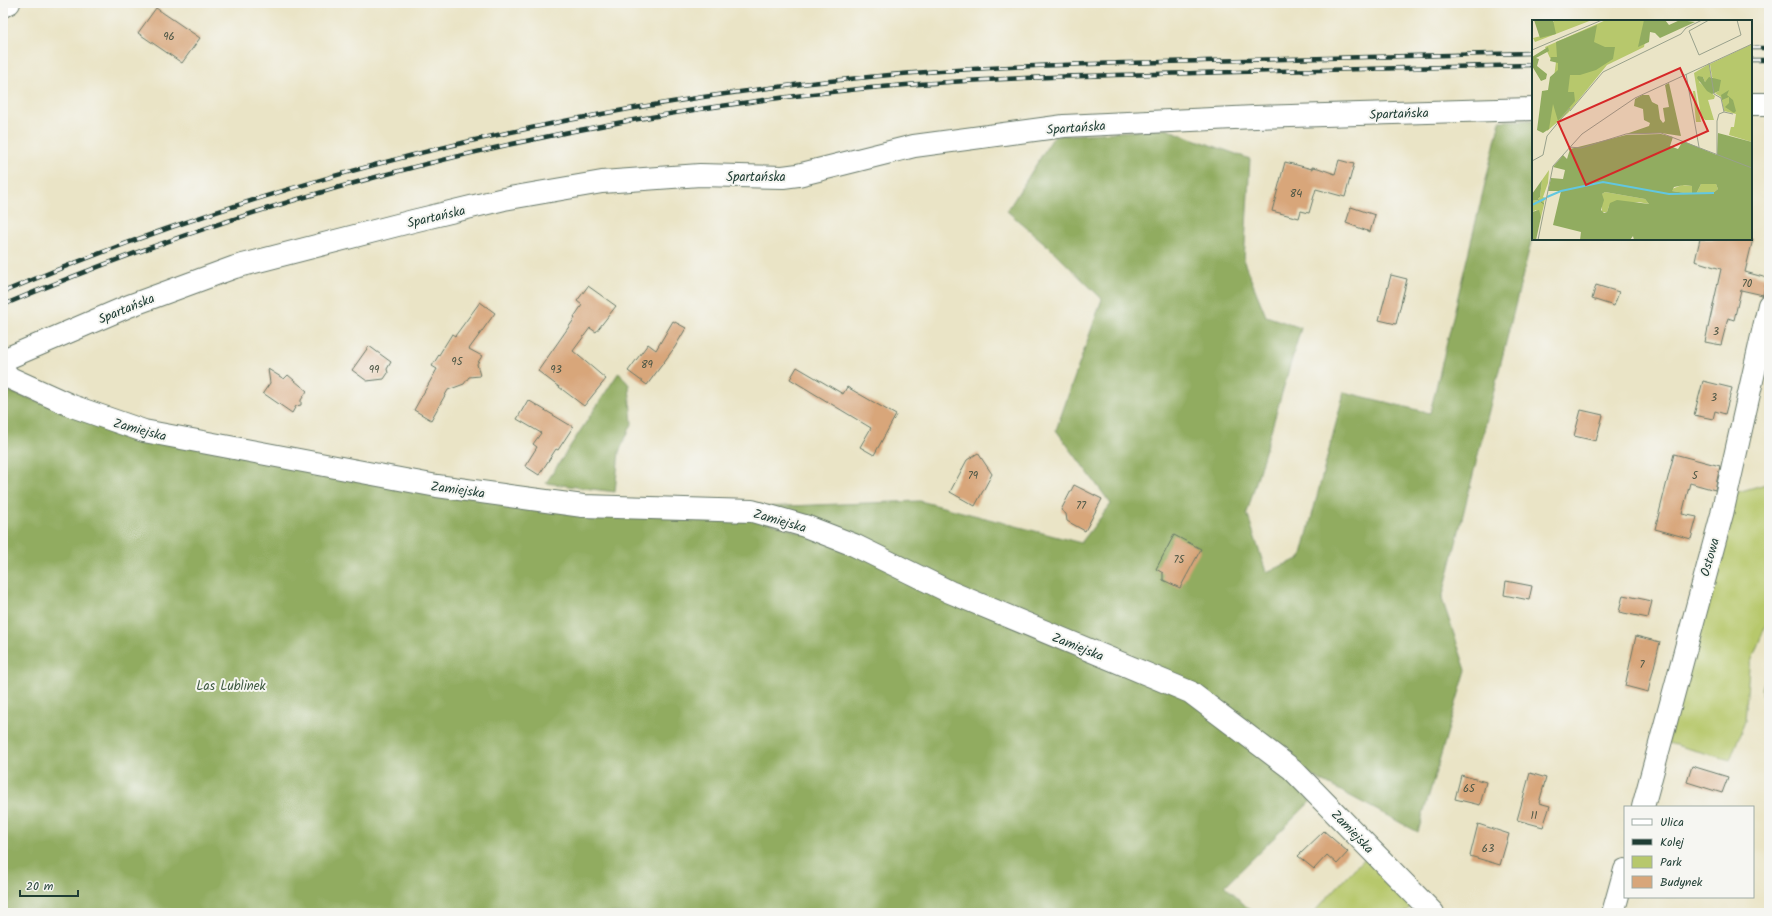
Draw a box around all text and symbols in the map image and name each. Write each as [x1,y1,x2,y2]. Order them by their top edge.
inset map [1532,20,1752,240]
house number: 96 [163,28,175,46]
street label: Spartańska [1369,103,1429,126]
street label: Spartańska [1046,116,1106,141]
street label: Spartańska [726,167,786,188]
house number: 84 [1290,185,1302,203]
street label: Spartańska [405,201,468,234]
house number: 70 [1742,275,1753,293]
street label: Spartańska [95,289,158,330]
house number: 3 [1713,323,1719,341]
house number: 95 [451,353,464,371]
house number: 89 [641,356,654,374]
house number: 99 [369,361,380,379]
house number: 93 [550,361,562,379]
house number: 3 [1711,389,1717,407]
street label: Zamiejska [111,413,169,448]
house number: 79 [968,467,979,485]
house number: 5 [1692,467,1699,485]
street label: Zamiejska [429,476,486,505]
house number: 77 [1076,497,1087,515]
street label: Zamiejska [751,504,809,539]
street label: Ostowa [1695,536,1726,579]
house number: 75 [1174,551,1186,569]
street label: Zamiejska [1048,627,1107,667]
house number: 7 [1639,656,1645,674]
park label: Las Lublinek [196,676,267,697]
house number: 65 [1463,780,1476,798]
street label: Zamiejska [1325,805,1378,859]
legend [1624,806,1754,898]
house number: 11 [1531,807,1537,825]
text: Ulica [1660,813,1684,832]
text: Kolej [1660,833,1685,852]
house number: 63 [1482,840,1494,858]
text: Park [1660,853,1682,872]
scale bar [20,872,78,898]
text: Budynek [1660,873,1703,892]
text: 20 m [26,877,54,896]

